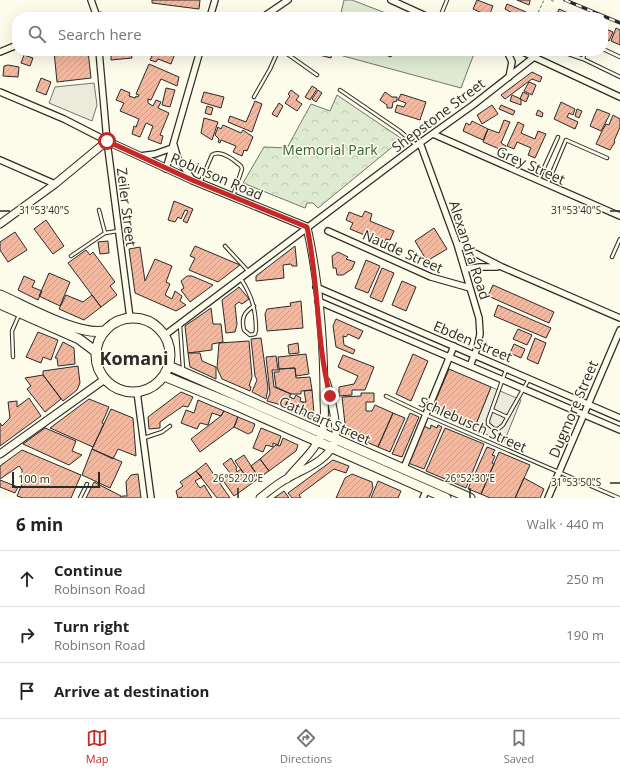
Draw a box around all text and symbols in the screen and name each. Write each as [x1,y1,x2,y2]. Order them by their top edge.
search box [12,12,608,56]
icon: search [26,23,48,45]
text: Search here [58,24,142,44]
street label: Shepstone Street [388,74,488,156]
route start [98,132,116,150]
park label: Memorial Park [282,140,378,159]
street label: Grey Street [494,141,568,189]
street label: Robinson Road [168,148,266,204]
street label: Zeiler Street [113,167,141,248]
street label: Alexandra Road [445,198,495,302]
text: 31°53'40"S [19,203,69,217]
text: 31°53'40"S [551,203,601,217]
street label: Naude Street [360,225,446,277]
street label: Ebden Street [431,316,515,366]
district label: Komani [100,346,168,370]
street label: Dugmore Street [544,357,602,461]
route end [321,387,339,405]
street label: Cathcart Street [276,391,374,449]
street label: Schlebusch Street [416,392,530,456]
scale bar [12,470,100,489]
text: 100 m [18,471,50,486]
text: 26°52'20"E [213,471,263,485]
text: 26°52'30"E [445,471,495,485]
text: 31°53'50"S [551,475,601,489]
text: 6 min [16,513,63,536]
text: Walk · 440 m [527,515,604,533]
text: Continue [54,560,122,580]
icon: ahead [16,568,38,590]
text: 250 m [566,570,604,588]
text: Robinson Road [54,580,145,598]
text: Turn right [54,616,129,636]
icon: right [16,624,38,646]
text: 190 m [566,626,604,644]
text: Robinson Road [54,636,145,654]
icon: arrive [16,680,38,702]
text: Arrive at destination [54,681,209,701]
tab: Map [86,727,109,766]
tab: Directions [280,727,332,766]
tab: Saved [504,727,534,766]

